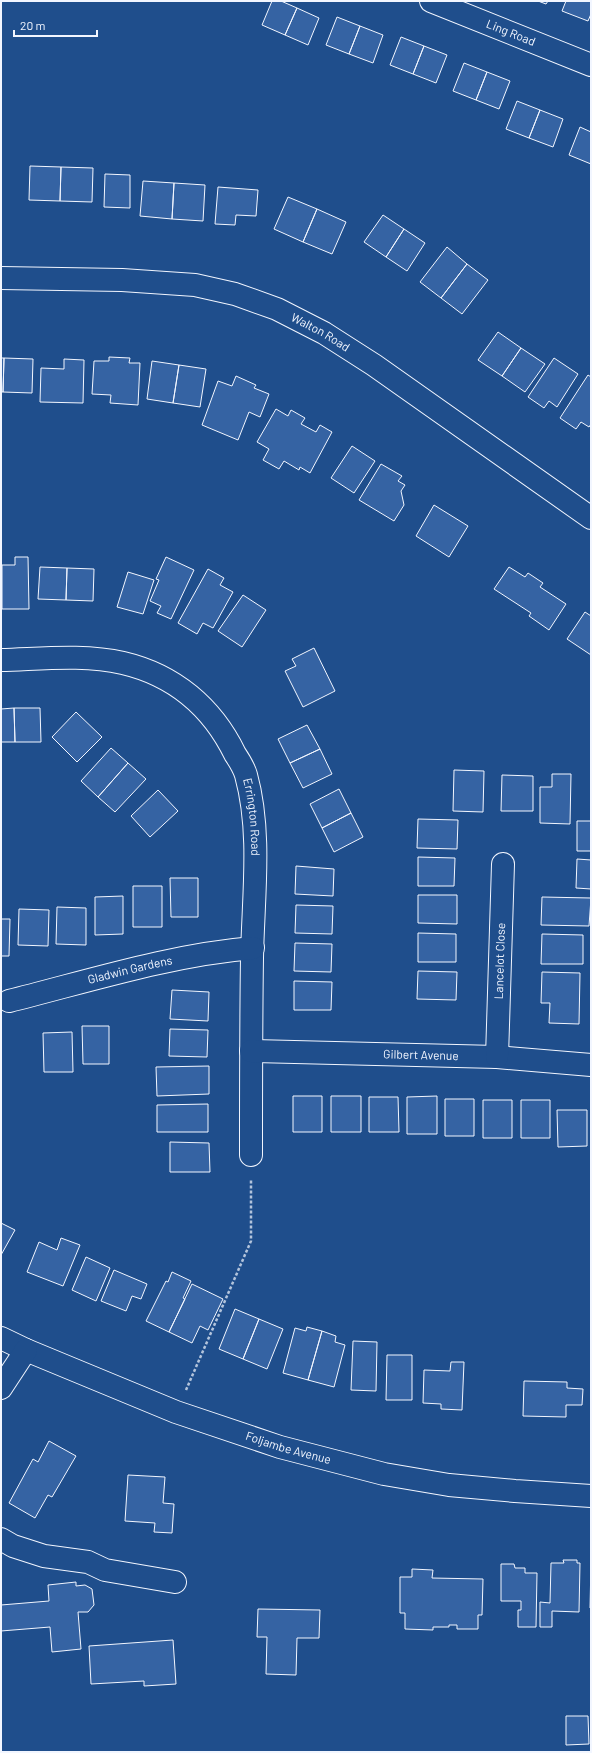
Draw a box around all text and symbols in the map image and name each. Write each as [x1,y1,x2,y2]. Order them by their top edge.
scale bar [14,12,97,38]
street label: Ling Road [485,16,538,48]
text: 20 m [20,18,46,32]
street label: Walton Road [289,309,353,354]
street label: Errington Road [241,776,263,856]
street label: Lancelot Close [491,922,507,1000]
street label: Gladwin Gardens [86,952,174,986]
street label: Gilbert Avenue [383,1046,459,1062]
street label: Foljambe Avenue [244,1428,333,1466]

